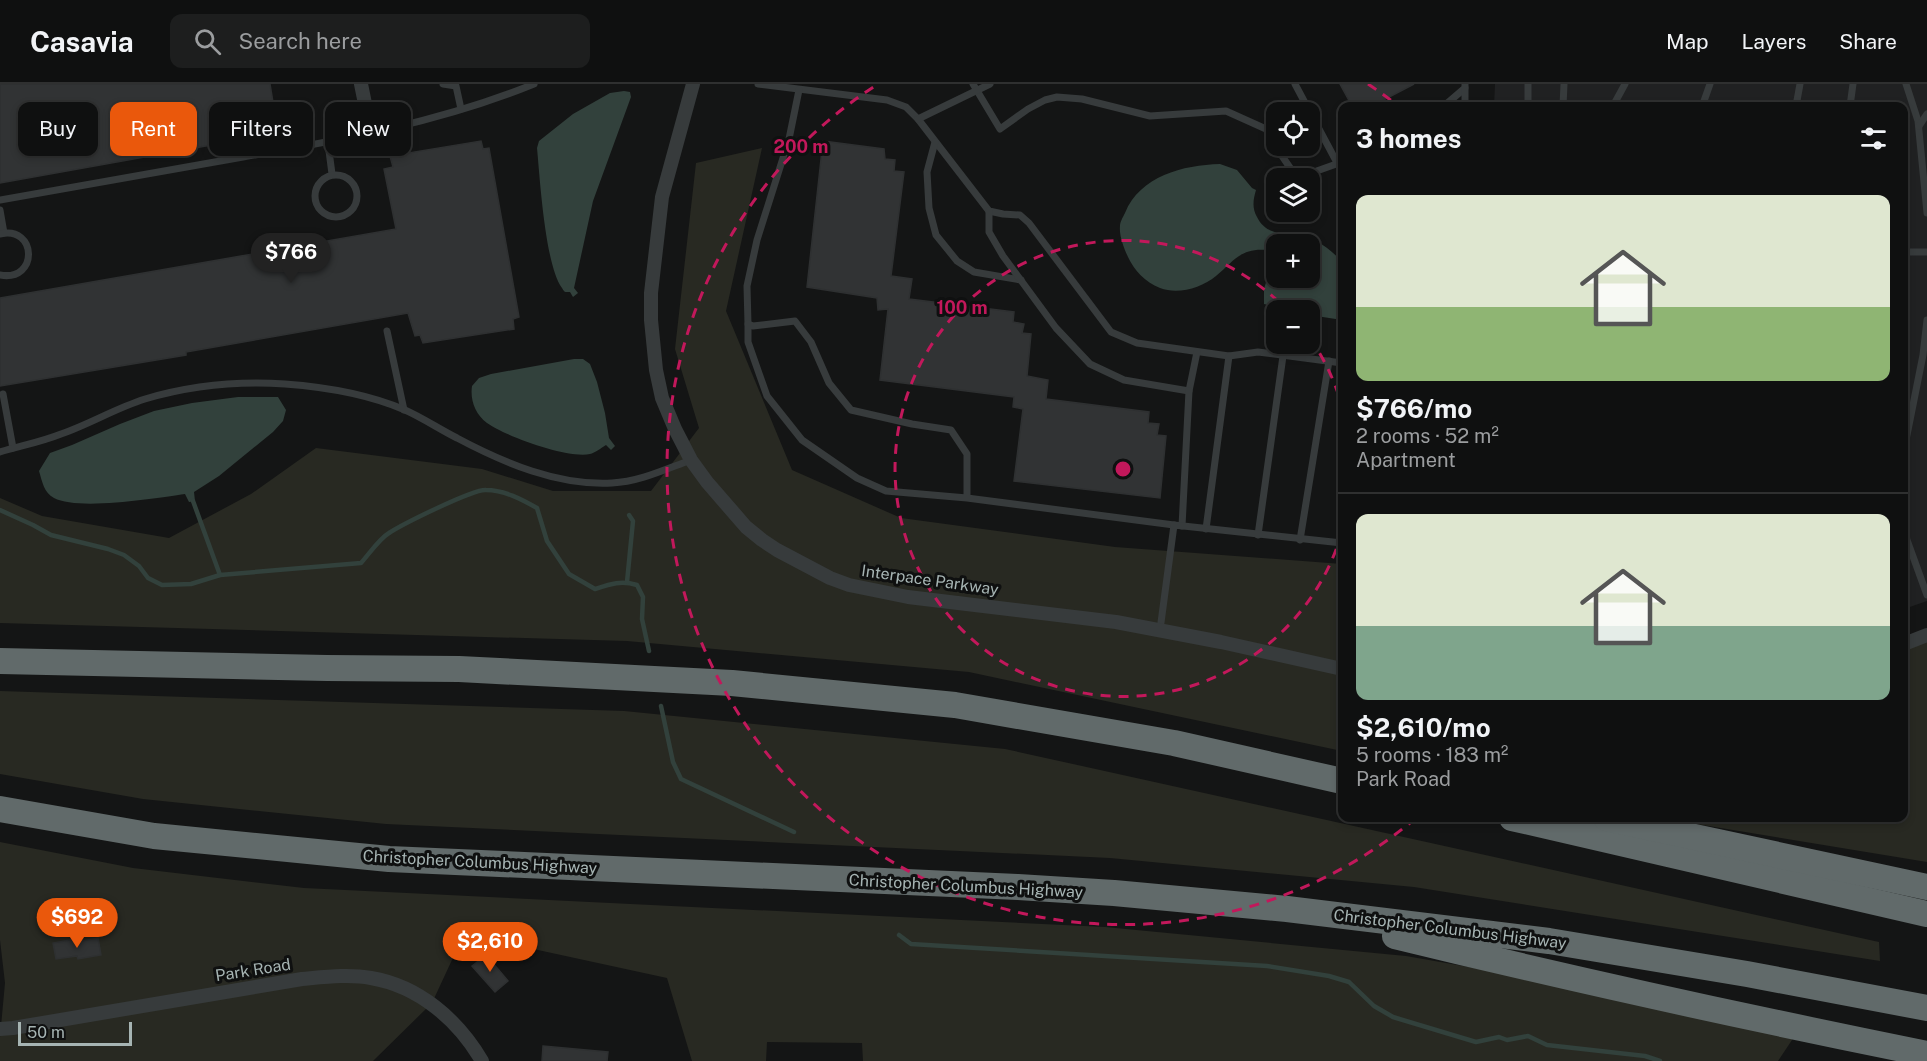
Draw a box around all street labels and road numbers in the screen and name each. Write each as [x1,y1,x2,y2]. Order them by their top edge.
street label: Interpace Parkway [860,561,1000,599]
street label: Christopher Columbus Highway [362,846,598,878]
street label: Christopher Columbus Highway [848,870,1084,902]
street label: Christopher Columbus Highway [1332,905,1568,953]
street label: Park Road [214,955,292,985]

